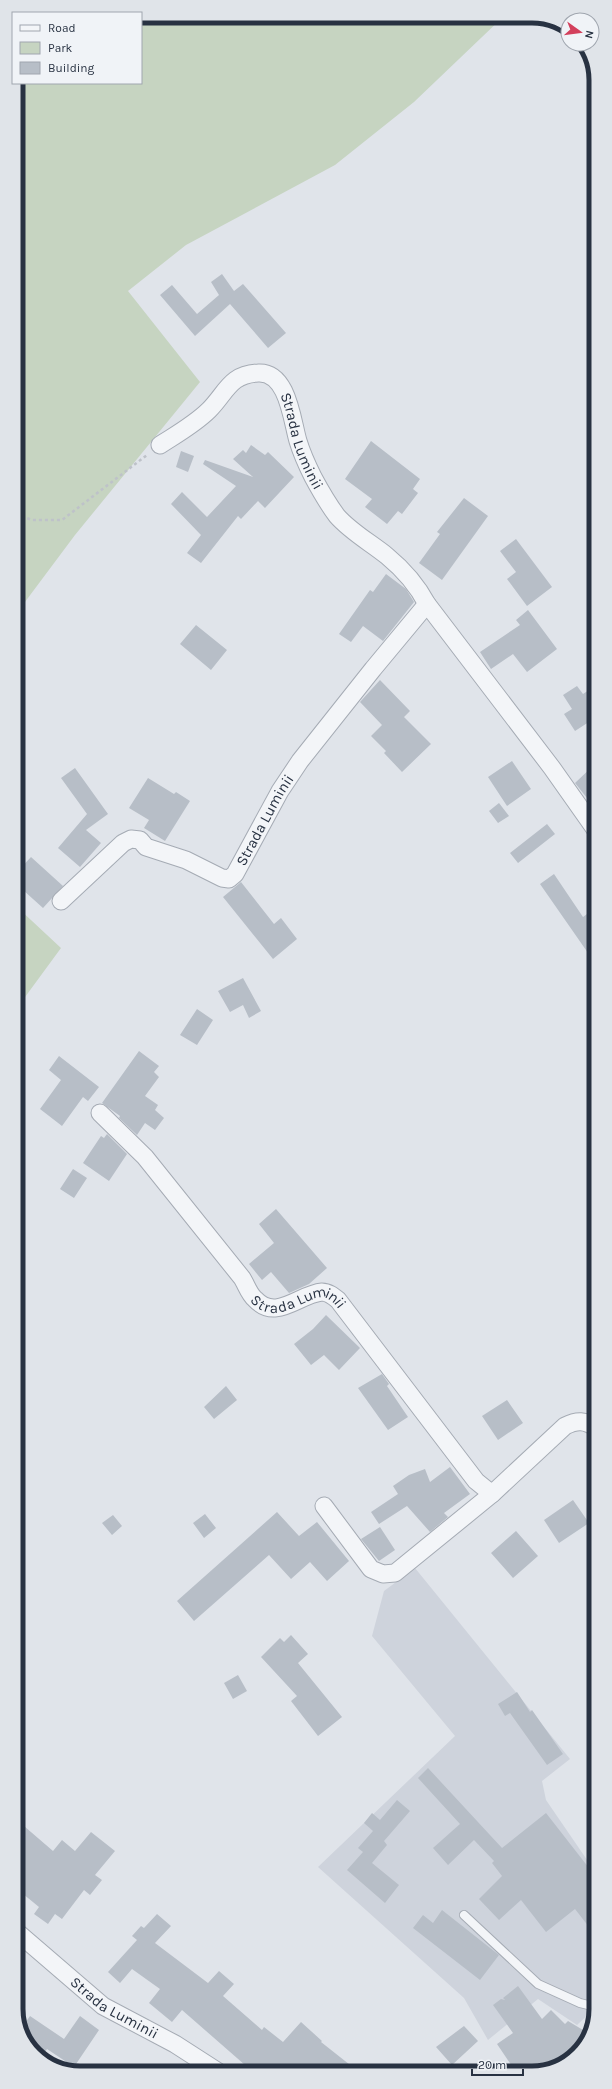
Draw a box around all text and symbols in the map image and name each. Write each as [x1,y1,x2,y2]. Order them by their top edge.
legend [12,12,142,84]
north arrow [560,12,600,52]
text: Road [48,21,76,35]
text: N [582,29,596,40]
text: Park [48,41,73,55]
text: Building [48,61,95,75]
street label: Strada Luminii [276,390,327,493]
street label: Strada Luminii [232,771,298,869]
street label: Strada Luminii [247,1282,350,1317]
street label: Strada Luminii [67,1973,162,2043]
scale bar [472,2051,523,2077]
text: 20 m [478,2058,506,2072]

